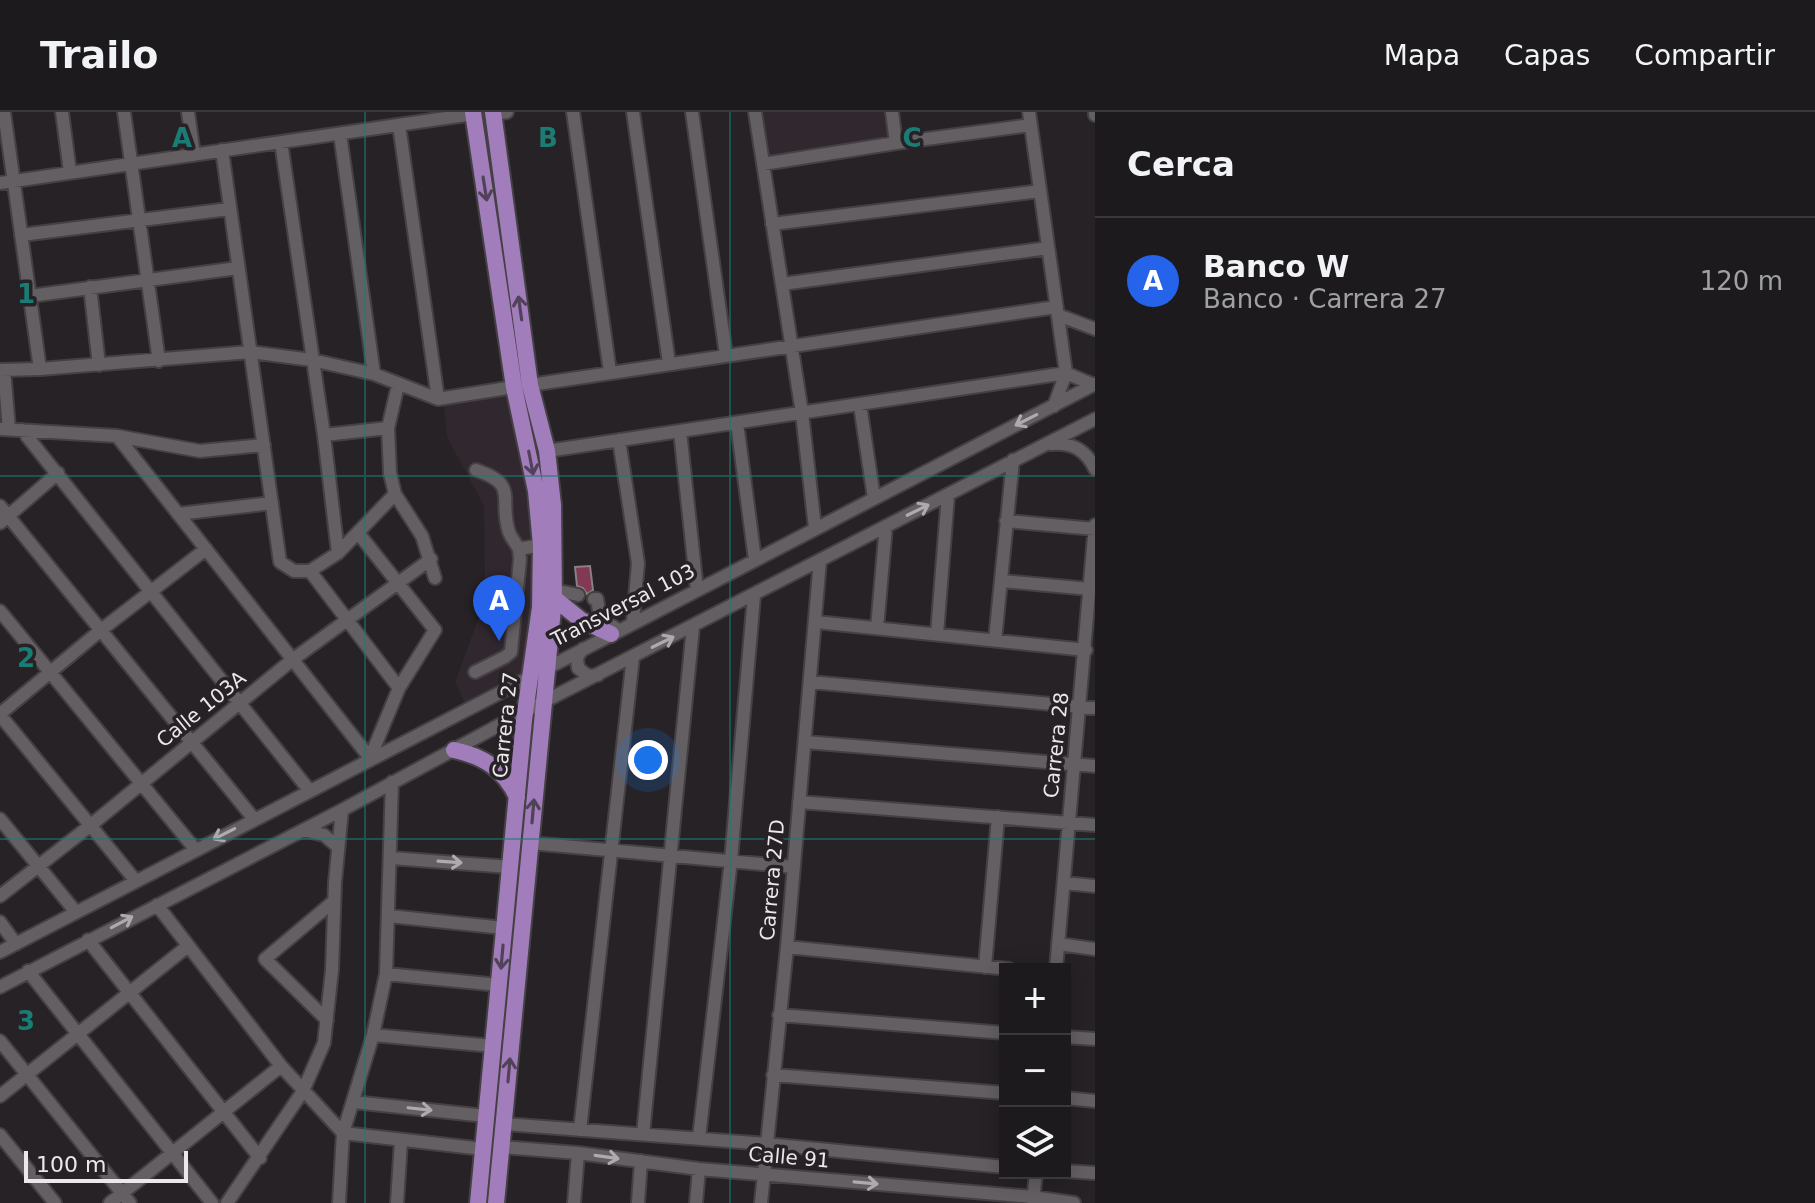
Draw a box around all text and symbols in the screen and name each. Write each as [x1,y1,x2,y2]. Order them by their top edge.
text: Trailo [40,33,158,77]
text: Mapa [1384,39,1460,72]
text: Capas [1504,39,1590,72]
text: Compartir [1634,39,1775,72]
text: A [172,123,192,153]
text: B [538,123,558,153]
text: C [902,123,922,153]
text: Cerca [1127,144,1235,184]
one-way arrow [478,176,493,201]
text: Banco W [1203,249,1349,284]
text: A [1143,266,1163,296]
text: 120 m [1700,266,1783,296]
text: 1 [17,279,35,309]
text: Banco · Carrera 27 [1203,284,1447,314]
one-way arrow [512,296,527,321]
one-way arrow [1015,413,1039,429]
one-way arrow [524,449,539,475]
one-way arrow [906,502,930,517]
street label: Transversal 103 [546,558,699,652]
pin: A [473,575,525,641]
one-way arrow [650,634,674,649]
text: 2 [17,643,35,673]
street label: Calle 103A [152,666,251,752]
street label: Carrera 27 [488,671,522,779]
street label: Carrera 28 [1039,691,1073,799]
your location [628,740,668,780]
one-way arrow [526,798,541,825]
street label: Carrera 27D [755,818,789,942]
one-way arrow [212,827,236,843]
one-way arrow [436,855,463,870]
one-way arrow [110,914,134,930]
one-way arrow [494,943,509,970]
map controls [999,963,1071,1179]
button: + [999,963,1071,1035]
text: 3 [17,1006,35,1036]
button: − [999,1035,1071,1107]
one-way arrow [502,1057,517,1084]
one-way arrow [406,1101,433,1116]
button: layers [999,1107,1071,1179]
street label: Calle 91 [747,1141,831,1173]
scale bar [24,1147,188,1183]
one-way arrow [594,1149,620,1164]
text: 100 m [36,1152,106,1177]
one-way arrow [852,1176,879,1191]

